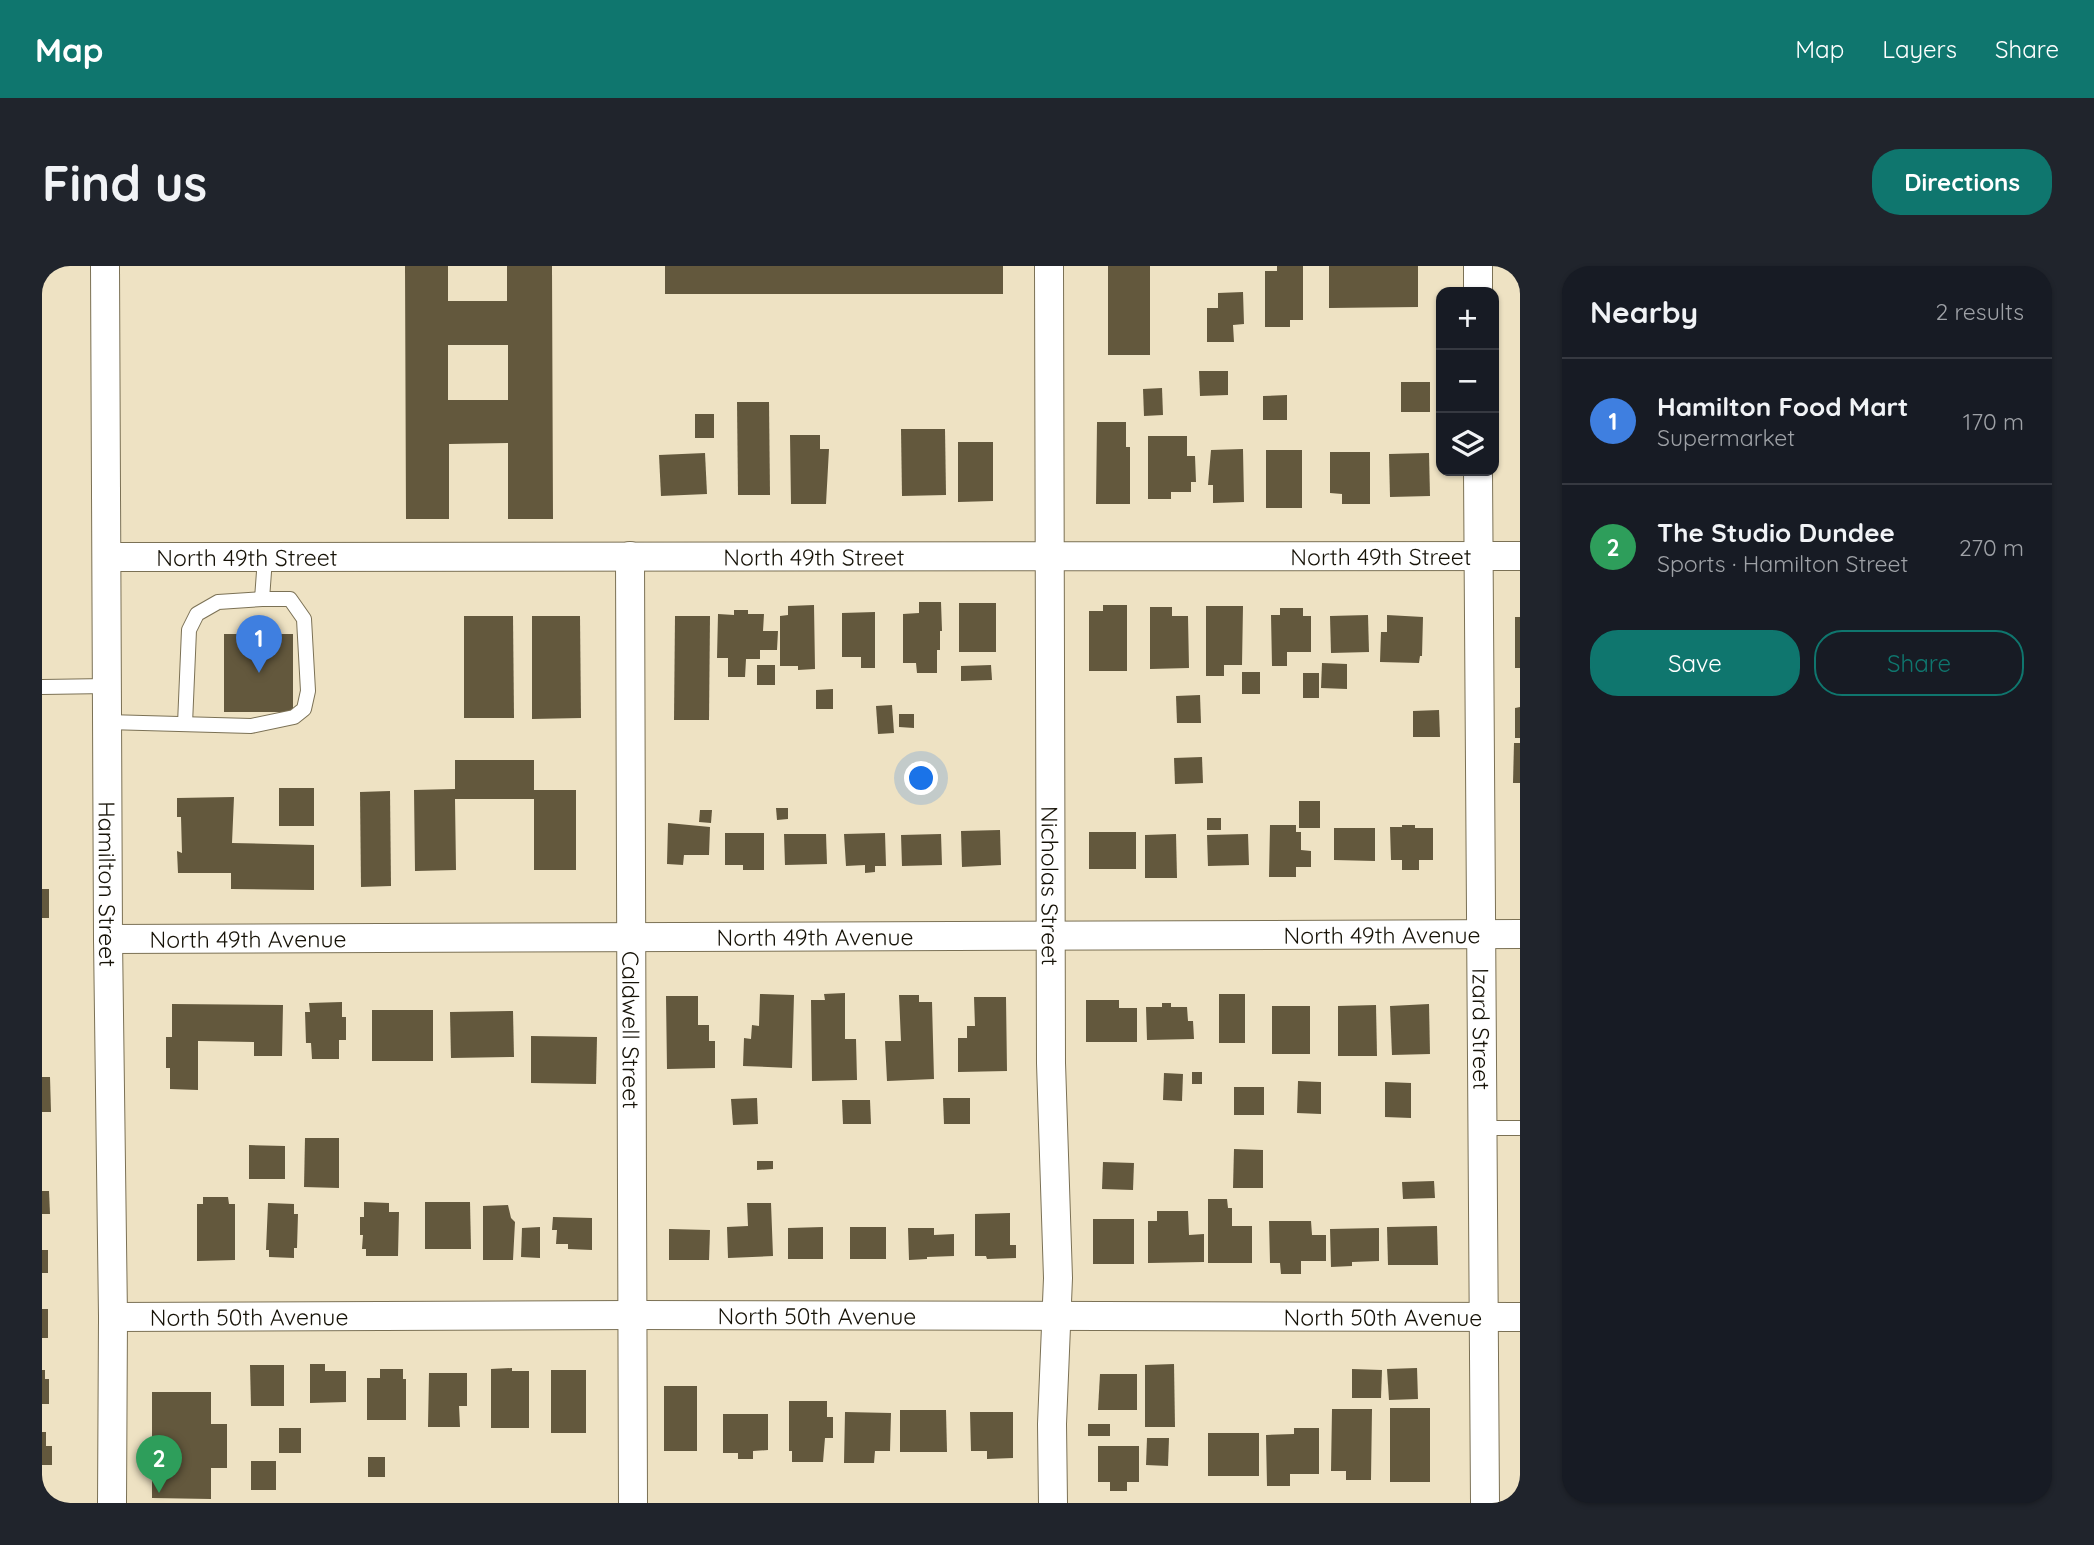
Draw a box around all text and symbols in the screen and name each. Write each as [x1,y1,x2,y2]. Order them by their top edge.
text: Map [35,29,103,70]
text: Map [1795,34,1844,64]
text: Layers [1882,34,1957,64]
text: Share [1995,34,2059,64]
button: Directions [1872,149,2052,215]
text: Find us [42,152,207,213]
map controls [1436,287,1499,476]
button: + [1436,287,1499,350]
text: Nearby [1590,293,1698,331]
text: 2 results [1935,297,2024,326]
button: − [1436,350,1499,413]
text: Hamilton Food Mart [1657,390,1908,423]
text: 1 [1609,407,1617,436]
text: 170 m [1963,407,2024,436]
button: layers [1436,413,1499,476]
text: Supermarket [1657,423,1795,452]
text: The Studio Dundee [1657,516,1895,549]
text: 2 [1606,533,1620,562]
text: 270 m [1959,533,2024,562]
street label: North 49th Street [156,542,338,571]
street label: North 49th Street [723,542,905,571]
street label: North 49th Street [1290,542,1472,571]
text: Sports · Hamilton Street [1657,549,1908,578]
pin: 1 [236,615,282,673]
button: Save [1590,630,1800,696]
button: Share [1814,630,2024,696]
your location [904,761,938,795]
street label: Hamilton Street [93,801,123,967]
street label: Nicholas Street [1036,806,1065,966]
street label: North 49th Avenue [1283,920,1481,949]
street label: North 49th Avenue [716,922,914,951]
street label: North 49th Avenue [149,924,347,953]
street label: Caldwell Street [617,951,646,1109]
street label: Izard Street [1467,968,1497,1090]
street label: North 50th Avenue [718,1301,916,1330]
street label: North 50th Avenue [150,1302,348,1331]
street label: North 50th Avenue [1284,1302,1482,1331]
pin: 2 [136,1435,182,1493]

